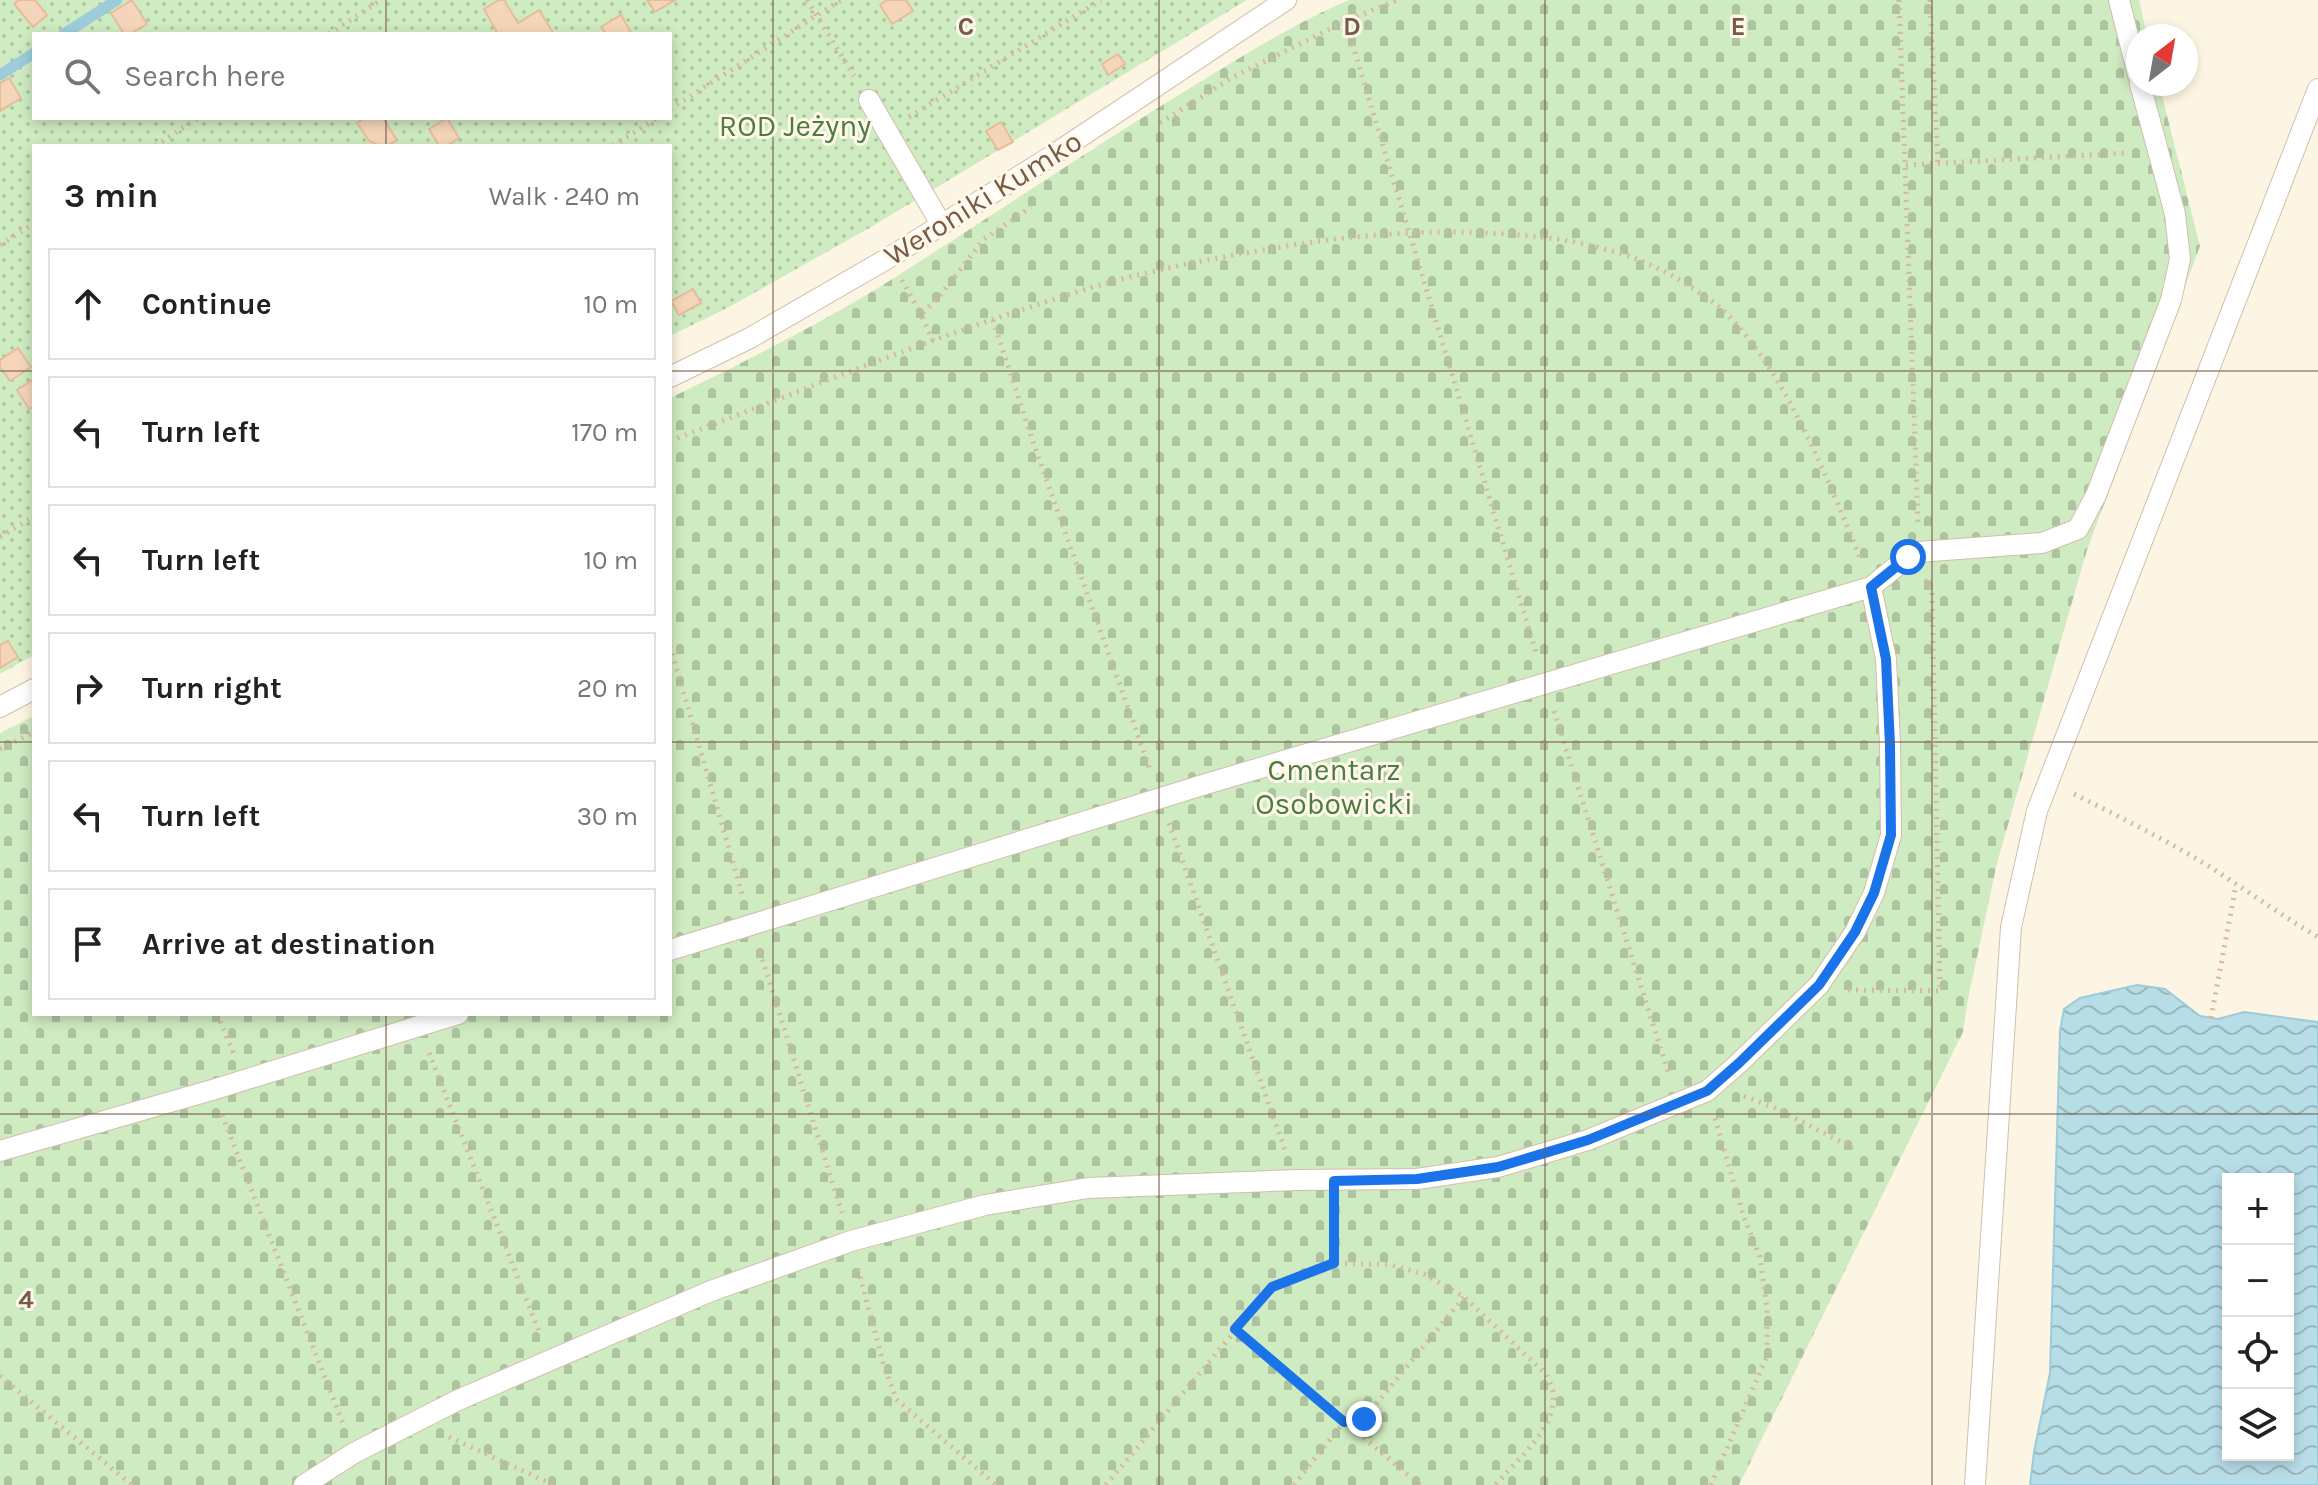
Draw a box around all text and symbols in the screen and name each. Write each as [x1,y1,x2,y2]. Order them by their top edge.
text: C [958,11,974,42]
text: D [1343,11,1361,42]
text: E [1730,11,1746,42]
north arrow [2126,24,2198,96]
search box [32,32,672,120]
icon: search [60,54,104,98]
text: Search here [124,58,285,94]
park label: ROD Jeżyny [719,108,871,144]
street label: Weroniki Kumko [878,123,1088,273]
text: 3 min [64,176,158,216]
text: Walk · 240 m [489,181,640,212]
icon: ahead [66,282,110,326]
text: Continue [142,286,272,322]
text: 10 m [583,289,638,320]
icon: left [66,410,110,454]
text: Turn left [142,414,260,450]
text: 170 m [571,417,638,448]
icon: left [66,538,110,582]
route start [1890,539,1926,575]
text: Turn left [142,542,260,578]
text: 10 m [583,545,638,576]
icon: right [66,666,110,710]
text: Turn right [142,670,282,706]
text: 20 m [577,673,638,704]
park label: Cmentarz Osobowicki [1255,752,1413,822]
icon: left [66,794,110,838]
text: Turn left [142,798,260,834]
text: 30 m [577,801,638,832]
icon: arrive [66,922,110,966]
text: Arrive at destination [142,926,436,962]
map controls [2222,1173,2294,1461]
button: + [2222,1173,2294,1245]
button: − [2222,1245,2294,1317]
text: 4 [18,1284,34,1315]
button: locate [2222,1317,2294,1389]
button: layers [2222,1389,2294,1461]
route end [1346,1401,1382,1437]

